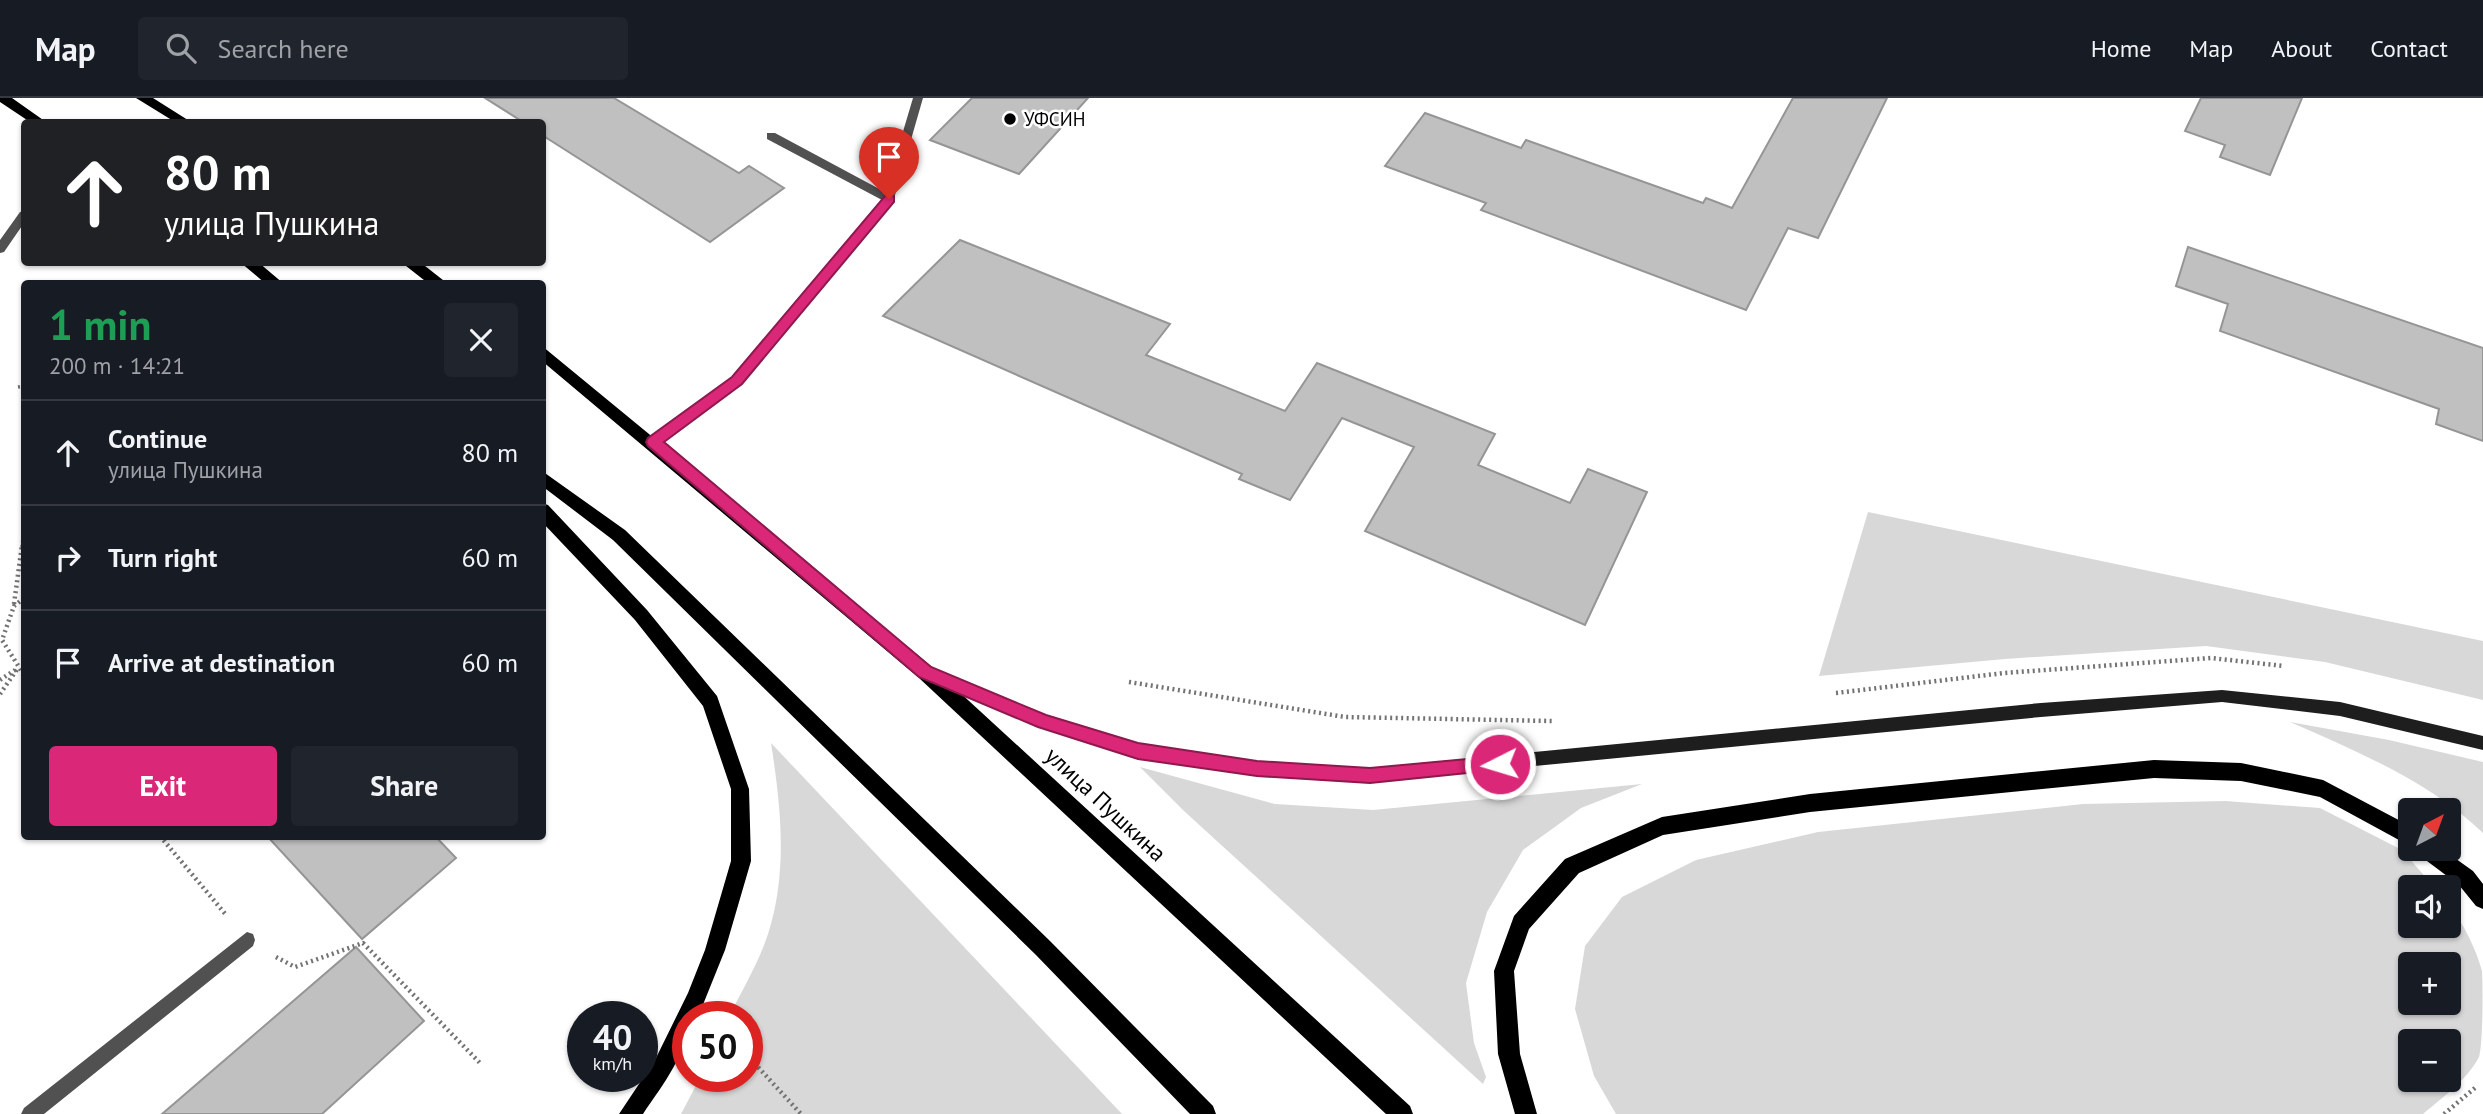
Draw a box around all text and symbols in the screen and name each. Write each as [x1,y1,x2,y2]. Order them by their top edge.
search box [138,17,628,80]
text: Map [35,27,96,70]
icon: search [162,29,200,67]
text: Search here [218,32,349,65]
text: Home [2091,33,2151,64]
text: Map [2189,33,2233,64]
text: About [2271,33,2332,64]
text: Contact [2370,33,2448,64]
place label: УФСИН [1024,107,1085,131]
marker: УФСИН [1002,111,1018,127]
pin [859,127,919,199]
icon: arrive [870,138,908,176]
text: 80 m [164,140,271,204]
icon: ahead [49,147,140,238]
text: улица Пушкина [164,202,379,244]
text: 1 min [49,297,151,352]
button: close [444,303,518,377]
text: 200 m · 14:21 [49,351,185,380]
text: Continue [108,422,207,455]
icon: ahead [49,434,87,472]
text: 80 m [462,436,518,469]
text: улица Пушкина [108,455,263,484]
icon: right [49,539,87,577]
text: Turn right [108,541,217,574]
text: 60 m [462,541,518,574]
icon: arrive [49,644,87,682]
text: Arrive at destination [108,646,335,679]
text: 60 m [462,646,518,679]
position arrow [1463,727,1537,801]
street label: улица Пушкина [1039,741,1173,867]
button: Exit [49,746,277,826]
button: Share [291,746,518,826]
north arrow [2398,798,2460,861]
map controls [2398,798,2461,1092]
button: sound [2398,875,2461,938]
button: + [2398,952,2461,1015]
speed limit sign: 50 [672,1001,763,1092]
text: 40 [593,1014,632,1060]
button: − [2398,1029,2461,1092]
text: km/h [593,1052,632,1075]

